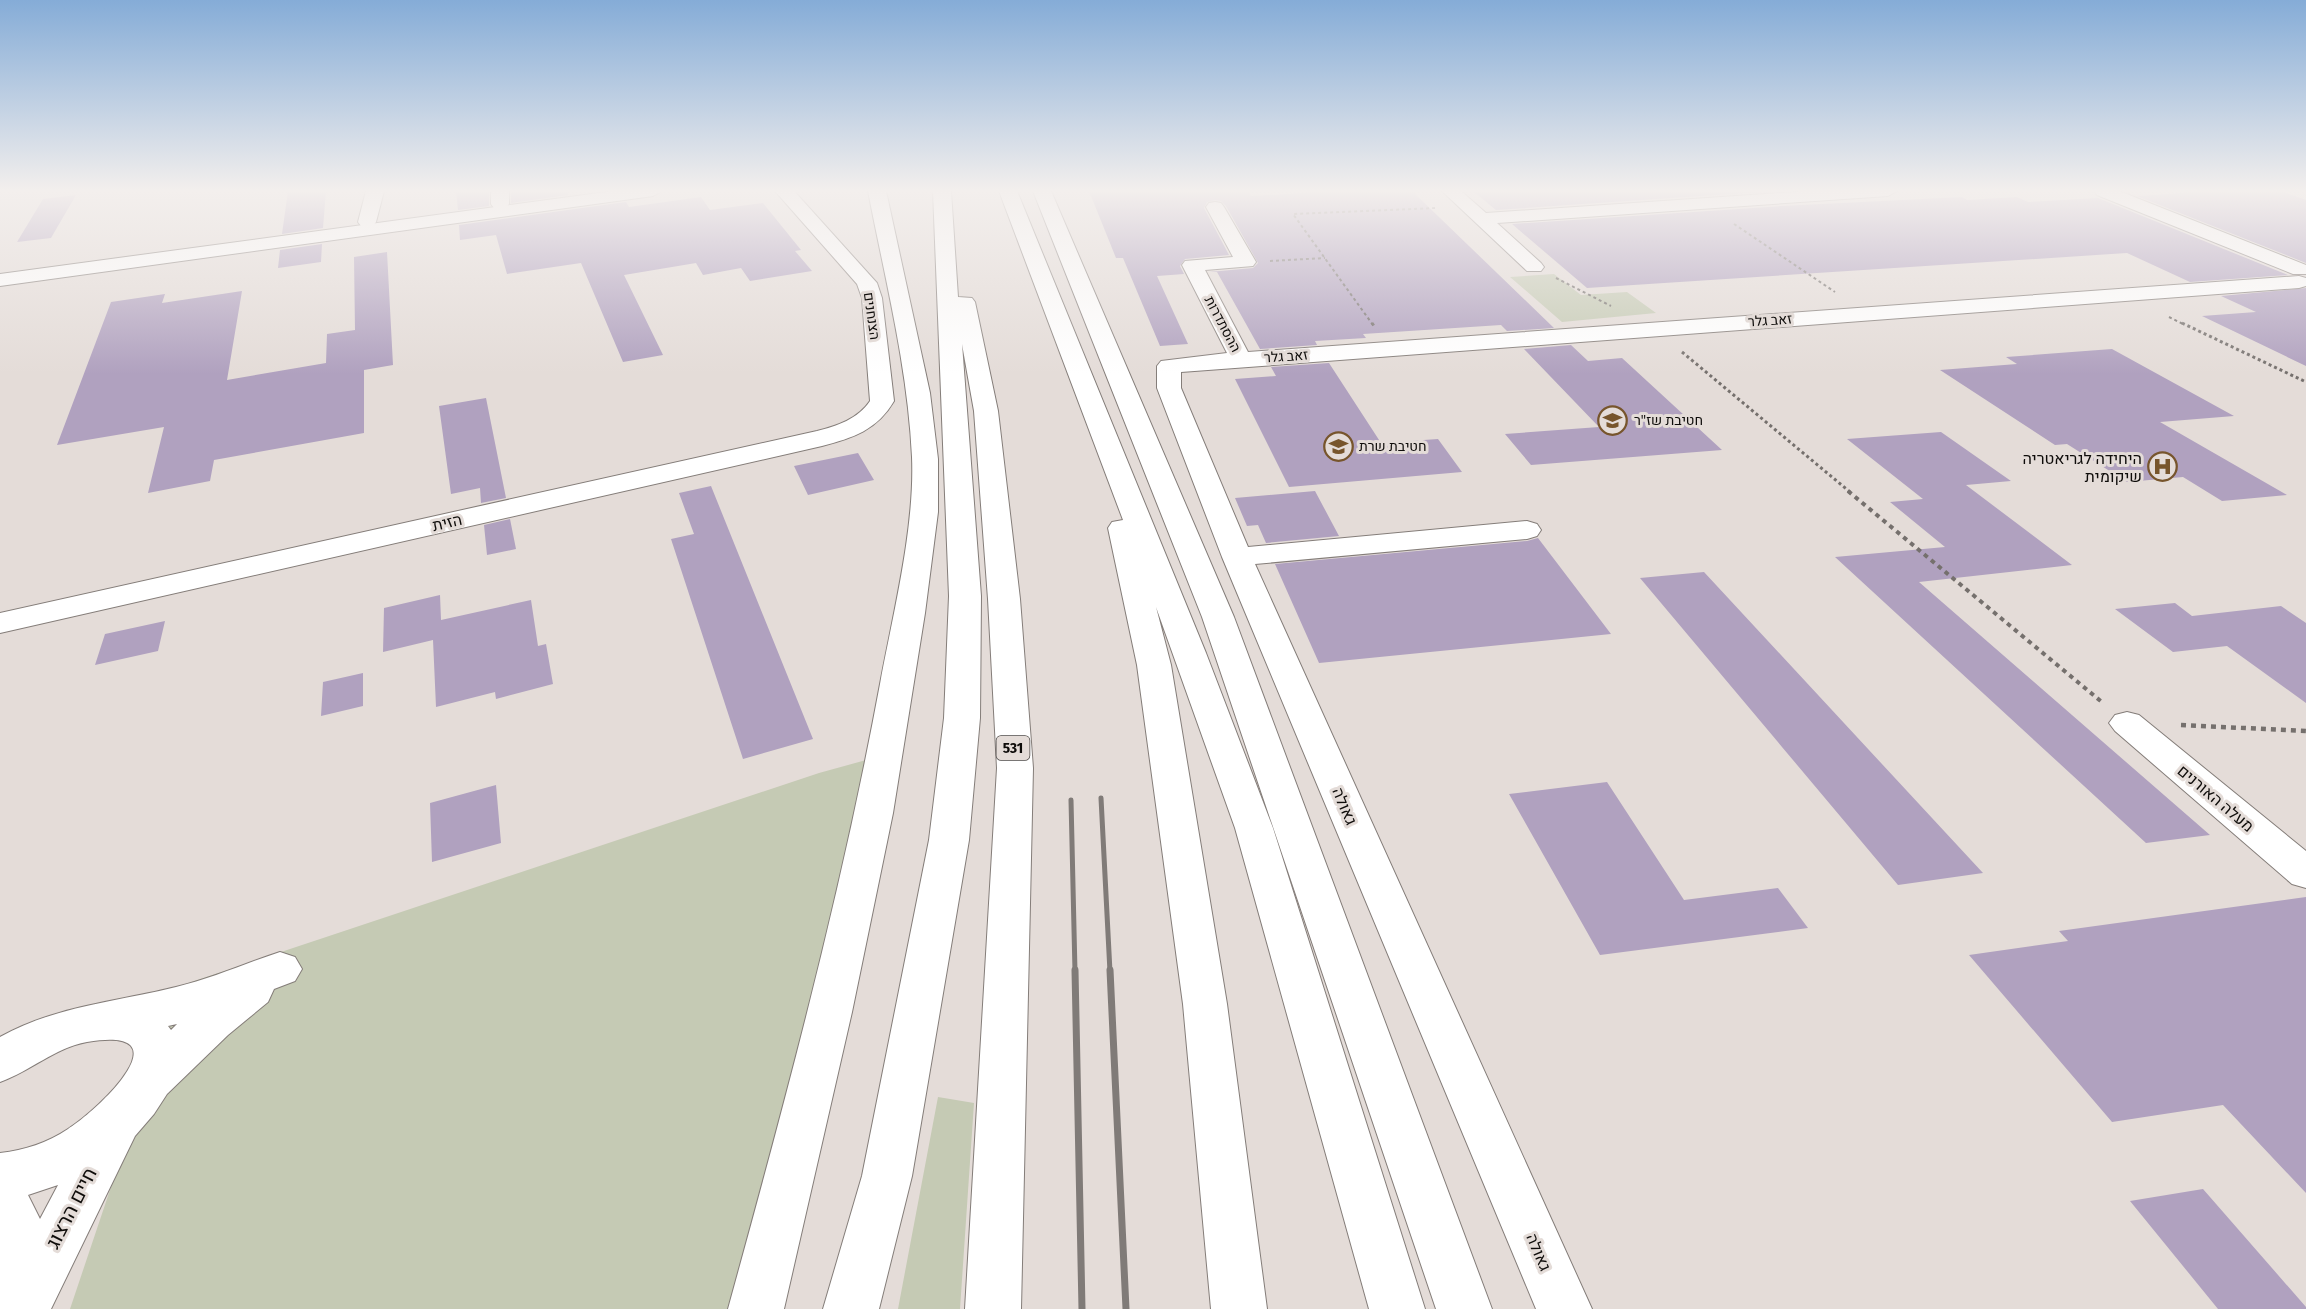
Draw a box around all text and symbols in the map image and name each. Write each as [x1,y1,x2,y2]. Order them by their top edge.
street label: הצנחנים [860,291,883,341]
street label: ההסתדרות [1201,293,1244,355]
street label: זאב גלר [1747,310,1793,331]
street label: זאב גלר [1263,346,1309,367]
school or university icon: חטיבת שז"ר [1597,404,1629,436]
place label: חטיבת שז"ר [1634,412,1703,429]
school or university icon: חטיבת שרת [1322,430,1354,462]
place label: חטיבת שרת [1359,438,1427,455]
place label: היחידה לגריאטריה שיקומית [2022,449,2142,486]
hospital icon: היחידה לגריאטריה שיקומית [2147,451,2179,483]
street label: הזית [430,510,464,535]
road number: 531 [996,736,1030,760]
street label: מעלה האורנים [2174,761,2258,836]
street label: גאולה [1328,785,1361,828]
street label: חיים הרצוג [40,1163,102,1253]
street label: גאולה [1522,1231,1555,1274]

